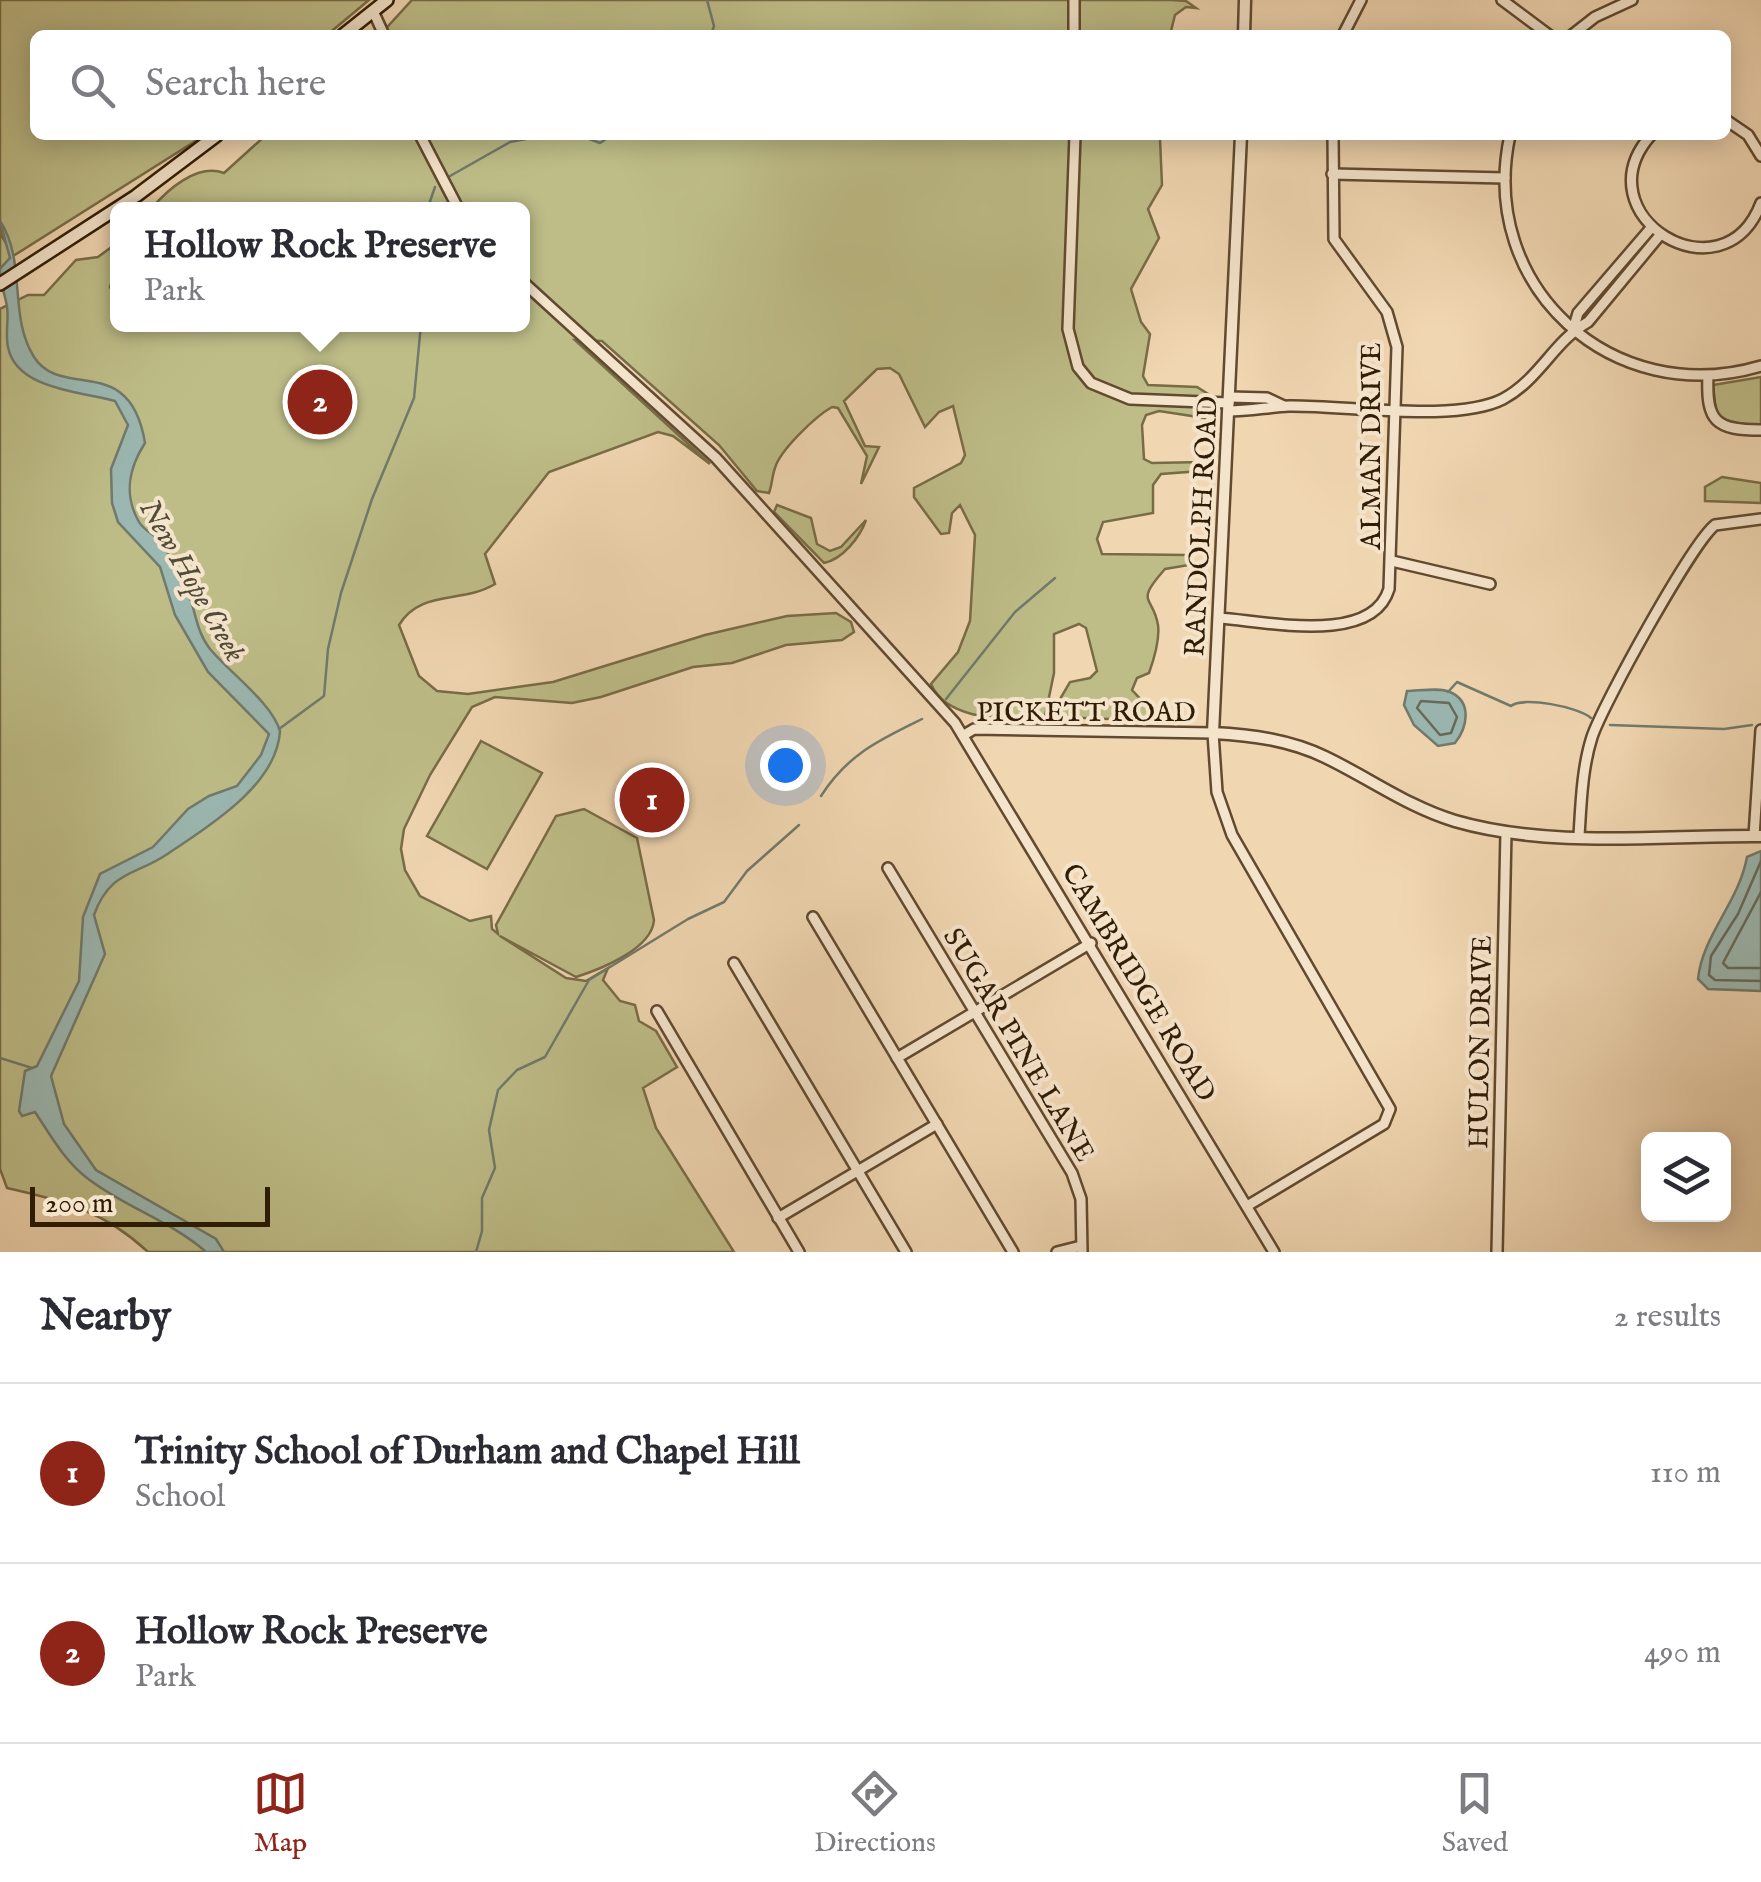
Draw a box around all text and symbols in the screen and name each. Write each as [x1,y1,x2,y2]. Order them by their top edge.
search box [30,30,1731,140]
icon: search [65,58,120,113]
text: Search here [145,61,326,109]
popup [110,202,530,332]
text: Hollow Rock Preserve [144,223,496,271]
text: Park [144,271,205,312]
street label: ALMAN DRIVE [1355,342,1390,551]
pin: 2 [288,364,352,440]
street label: RANDOLPH ROAD [1178,395,1227,657]
water label: New Hope Creek [129,493,253,669]
street label: PICKETT ROAD [976,696,1196,731]
your location [760,740,811,791]
pin: 1 [620,762,684,838]
street label: CAMBRIDGE ROAD [1053,858,1223,1109]
street label: SUGAR PINE LANE [934,922,1101,1169]
street label: HULON DRIVE [1462,935,1501,1149]
map controls [1641,1132,1731,1222]
button: layers [1641,1132,1731,1222]
scale bar [30,1182,270,1226]
text: 200 m [45,1187,113,1222]
text: Nearby [40,1291,171,1344]
text: 2 results [1614,1297,1721,1338]
text: Trinity School of Durham and Chapel Hill [135,1429,800,1477]
text: 1 [67,1453,78,1494]
text: 110 m [1650,1453,1721,1494]
text: School [135,1477,225,1518]
text: Hollow Rock Preserve [135,1609,488,1657]
text: 2 [65,1633,80,1674]
text: 490 m [1644,1633,1721,1674]
text: Park [135,1657,196,1698]
tab: Map [253,1766,308,1861]
tab: Directions [814,1766,936,1861]
tab: Saved [1442,1766,1508,1861]

